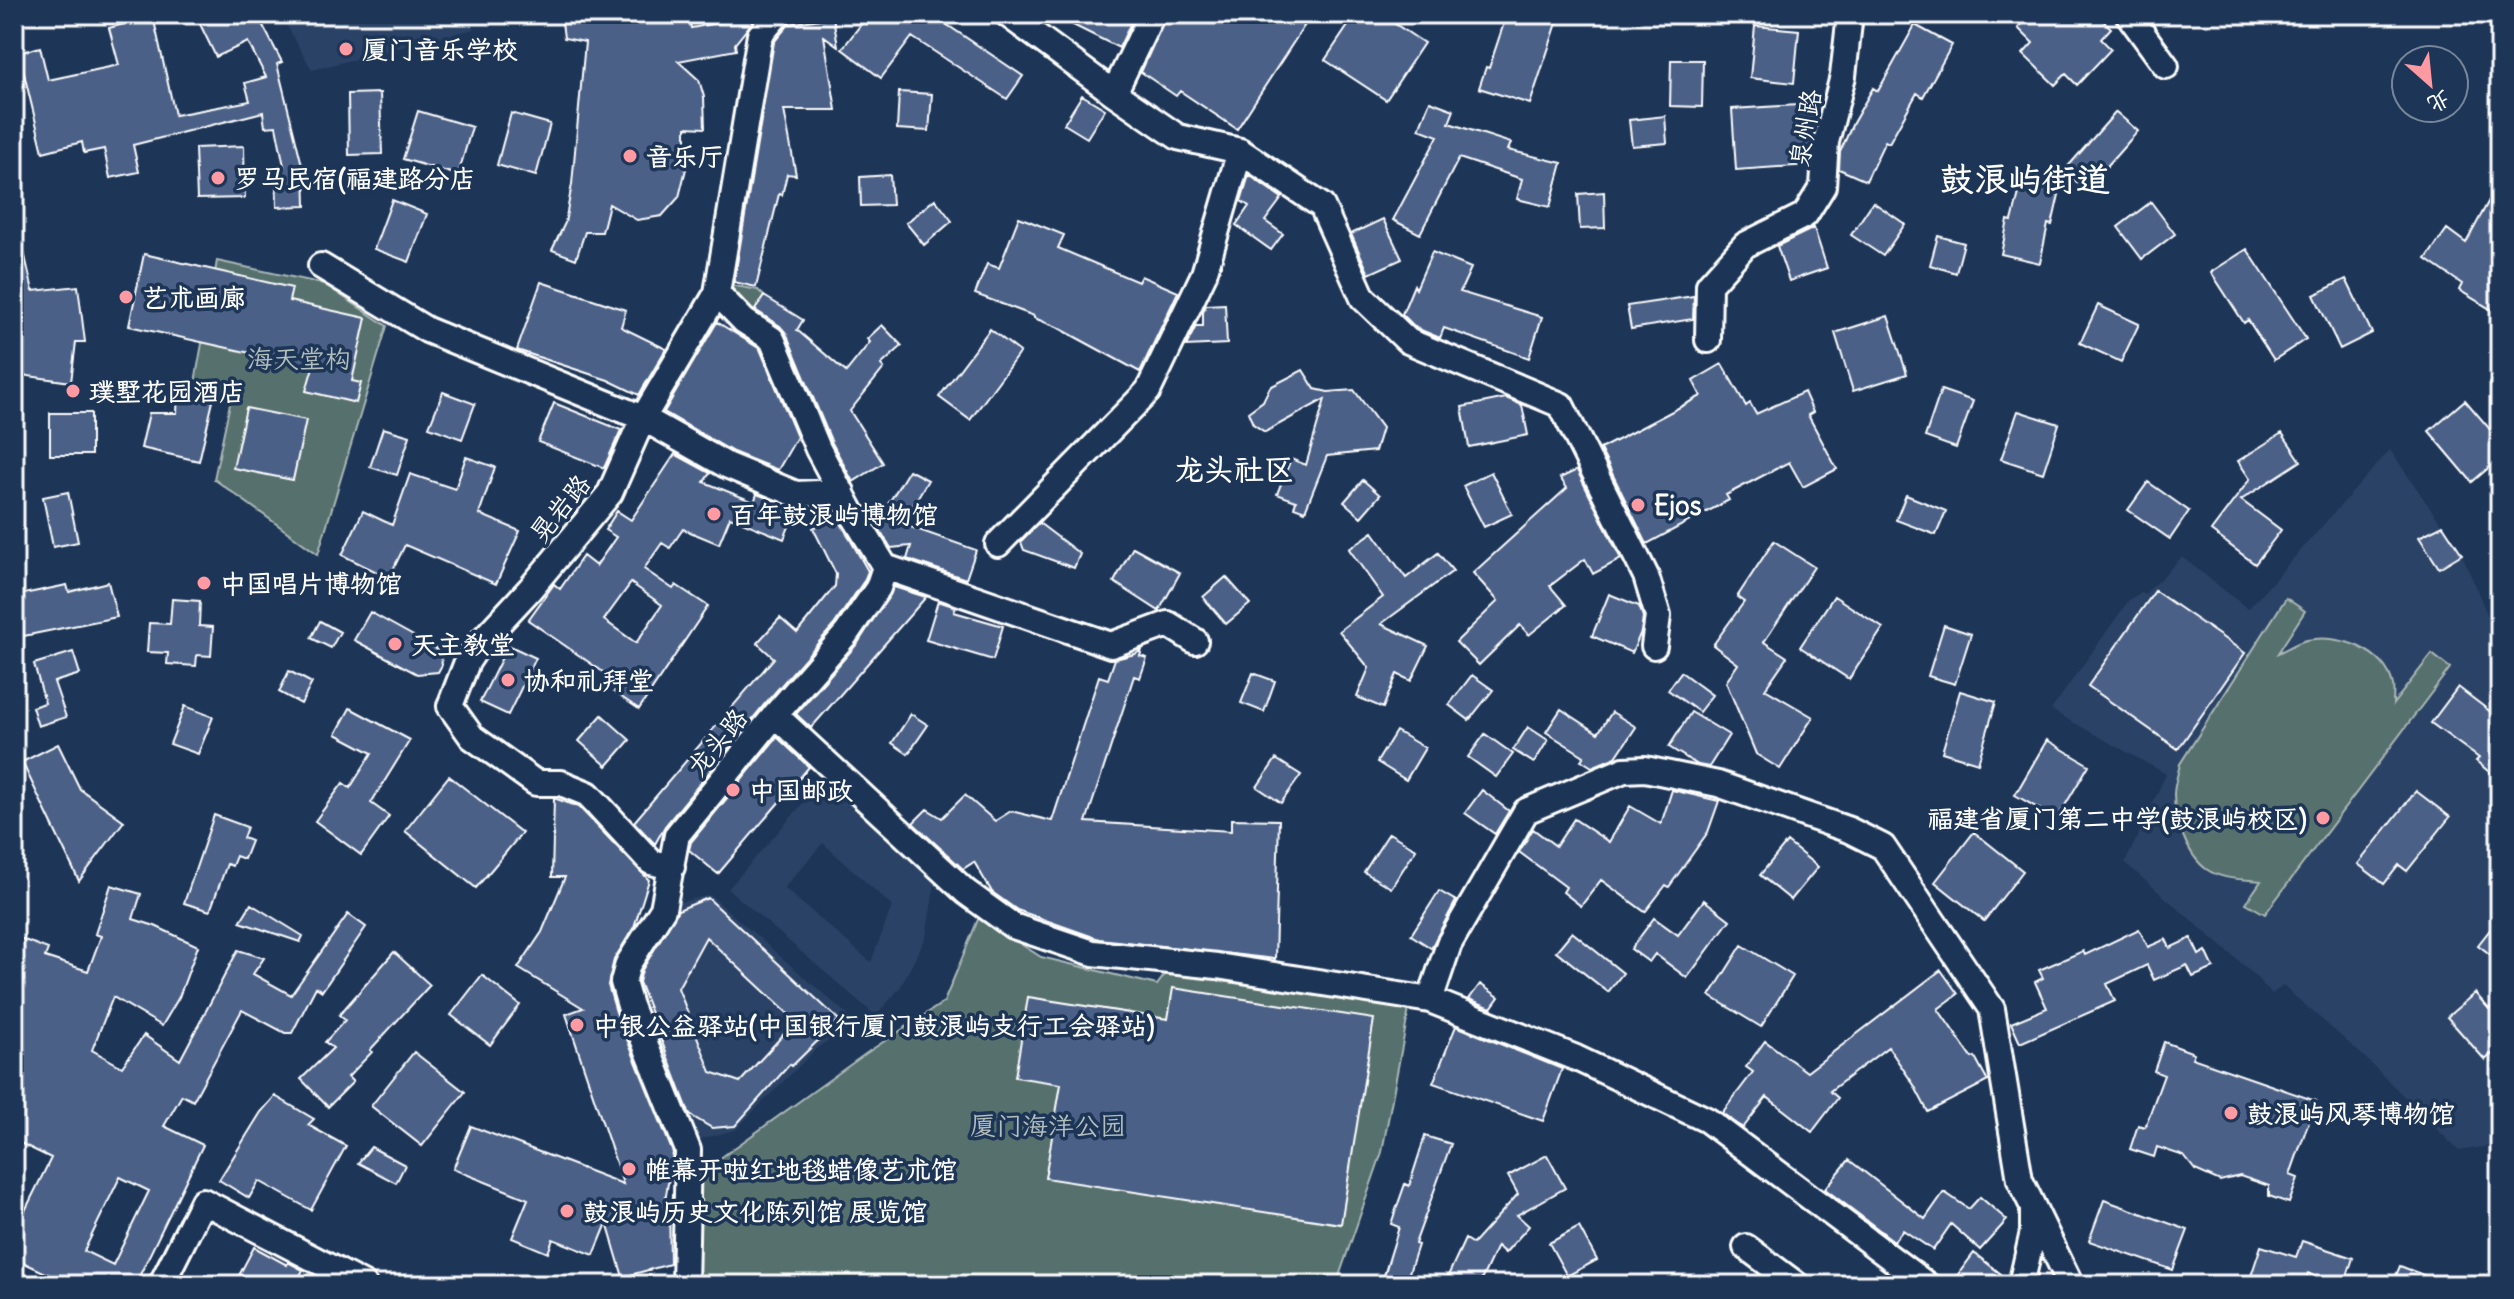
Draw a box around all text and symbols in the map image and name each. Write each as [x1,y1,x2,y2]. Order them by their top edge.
place label: 厦门音乐学校 [362,33,518,66]
marker: 厦门音乐学校 [337,40,355,58]
north arrow [2390,44,2470,124]
text: 北 [2423,84,2455,119]
street label: 泉州路 [1782,87,1828,169]
place label: 音乐厅 [646,140,724,173]
marker: 音乐厅 [621,147,639,165]
district label: 鼓浪屿街道 [1940,157,2110,200]
place label: 罗马民宿(福建路分店 [234,162,476,195]
marker: 罗马民宿(福建路分店 [209,169,227,187]
place label: 艺术画廊 [142,281,246,314]
marker: 艺术画廊 [117,288,135,306]
park label: 海天堂构 [247,342,351,375]
place label: 璞墅花园酒店 [89,375,245,408]
marker: 璞墅花园酒店 [64,382,82,400]
district label: 龙头社区 [1174,450,1294,488]
street label: 晃岩路 [523,467,597,549]
place label: Ejos [1654,489,1702,522]
marker: Ejos [1629,496,1647,514]
place label: 百年鼓浪屿博物馆 [730,498,938,531]
marker: 百年鼓浪屿博物馆 [705,505,723,523]
place label: 中国唱片博物馆 [220,567,402,600]
marker: 中国唱片博物馆 [195,574,213,592]
place label: 天主教堂 [411,628,515,661]
marker: 天主教堂 [386,635,404,653]
place label: 协和礼拜堂 [524,664,654,697]
marker: 协和礼拜堂 [499,671,517,689]
street label: 龙头路 [680,701,754,783]
place label: 中国邮政 [749,774,853,807]
marker: 中国邮政 [724,781,742,799]
place label: 福建省厦门第二中学(鼓浪屿校区) [1927,802,2307,835]
marker: 福建省厦门第二中学(鼓浪屿校区) [2314,809,2332,827]
place label: 中银公益驿站(中国银行厦门鼓浪屿支行工会驿站) [593,1009,1155,1042]
marker: 中银公益驿站(中国银行厦门鼓浪屿支行工会驿站) [568,1016,586,1034]
place label: 鼓浪屿风琴博物馆 [2247,1097,2455,1130]
marker: 鼓浪屿风琴博物馆 [2222,1104,2240,1122]
park label: 厦门海洋公园 [970,1109,1126,1142]
place label: 帷幕开啦红地毯蜡像艺术馆 [645,1153,957,1186]
marker: 帷幕开啦红地毯蜡像艺术馆 [620,1160,638,1178]
place label: 鼓浪屿历史文化陈列馆 展览馆 [583,1195,927,1228]
marker: 鼓浪屿历史文化陈列馆 展览馆 [558,1202,576,1220]

